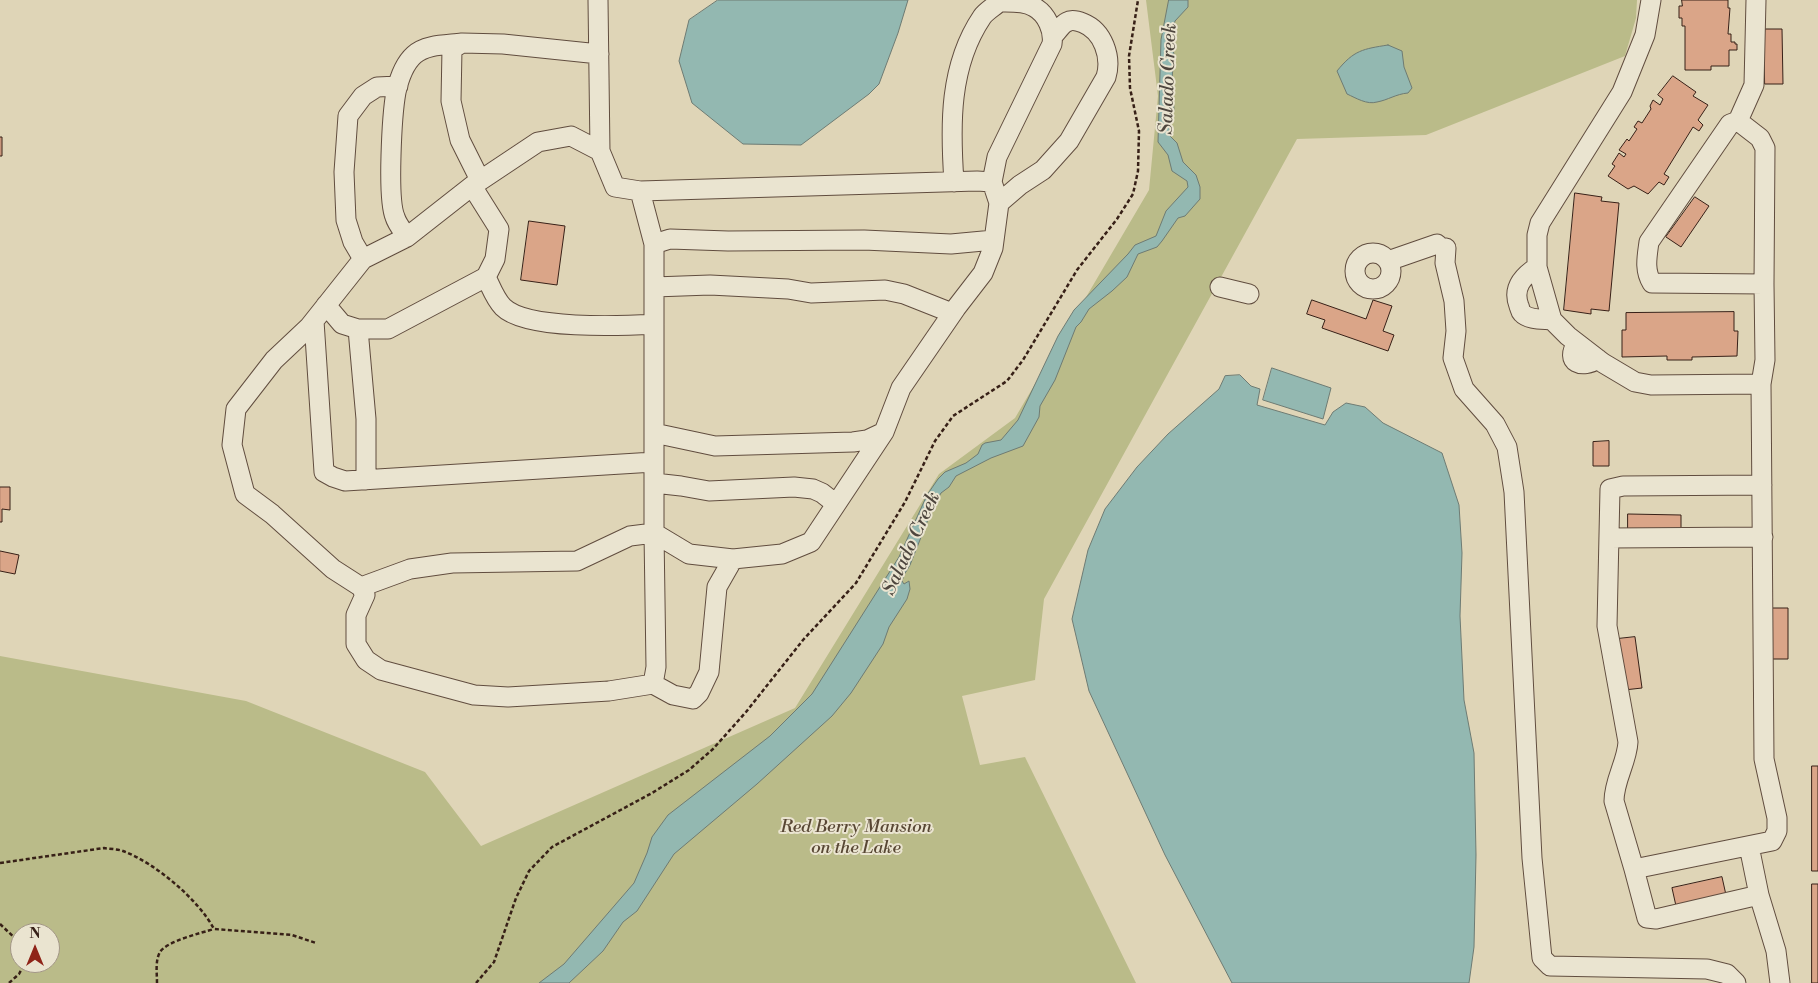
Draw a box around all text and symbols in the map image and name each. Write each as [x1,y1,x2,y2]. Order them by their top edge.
water label: Salado Creek [1156,23,1182,135]
water label: Salado Creek [878,489,946,599]
park label: Red Berry Mansion on the Lake [780,817,932,860]
north arrow [10,923,60,973]
text: N [29,925,41,943]

